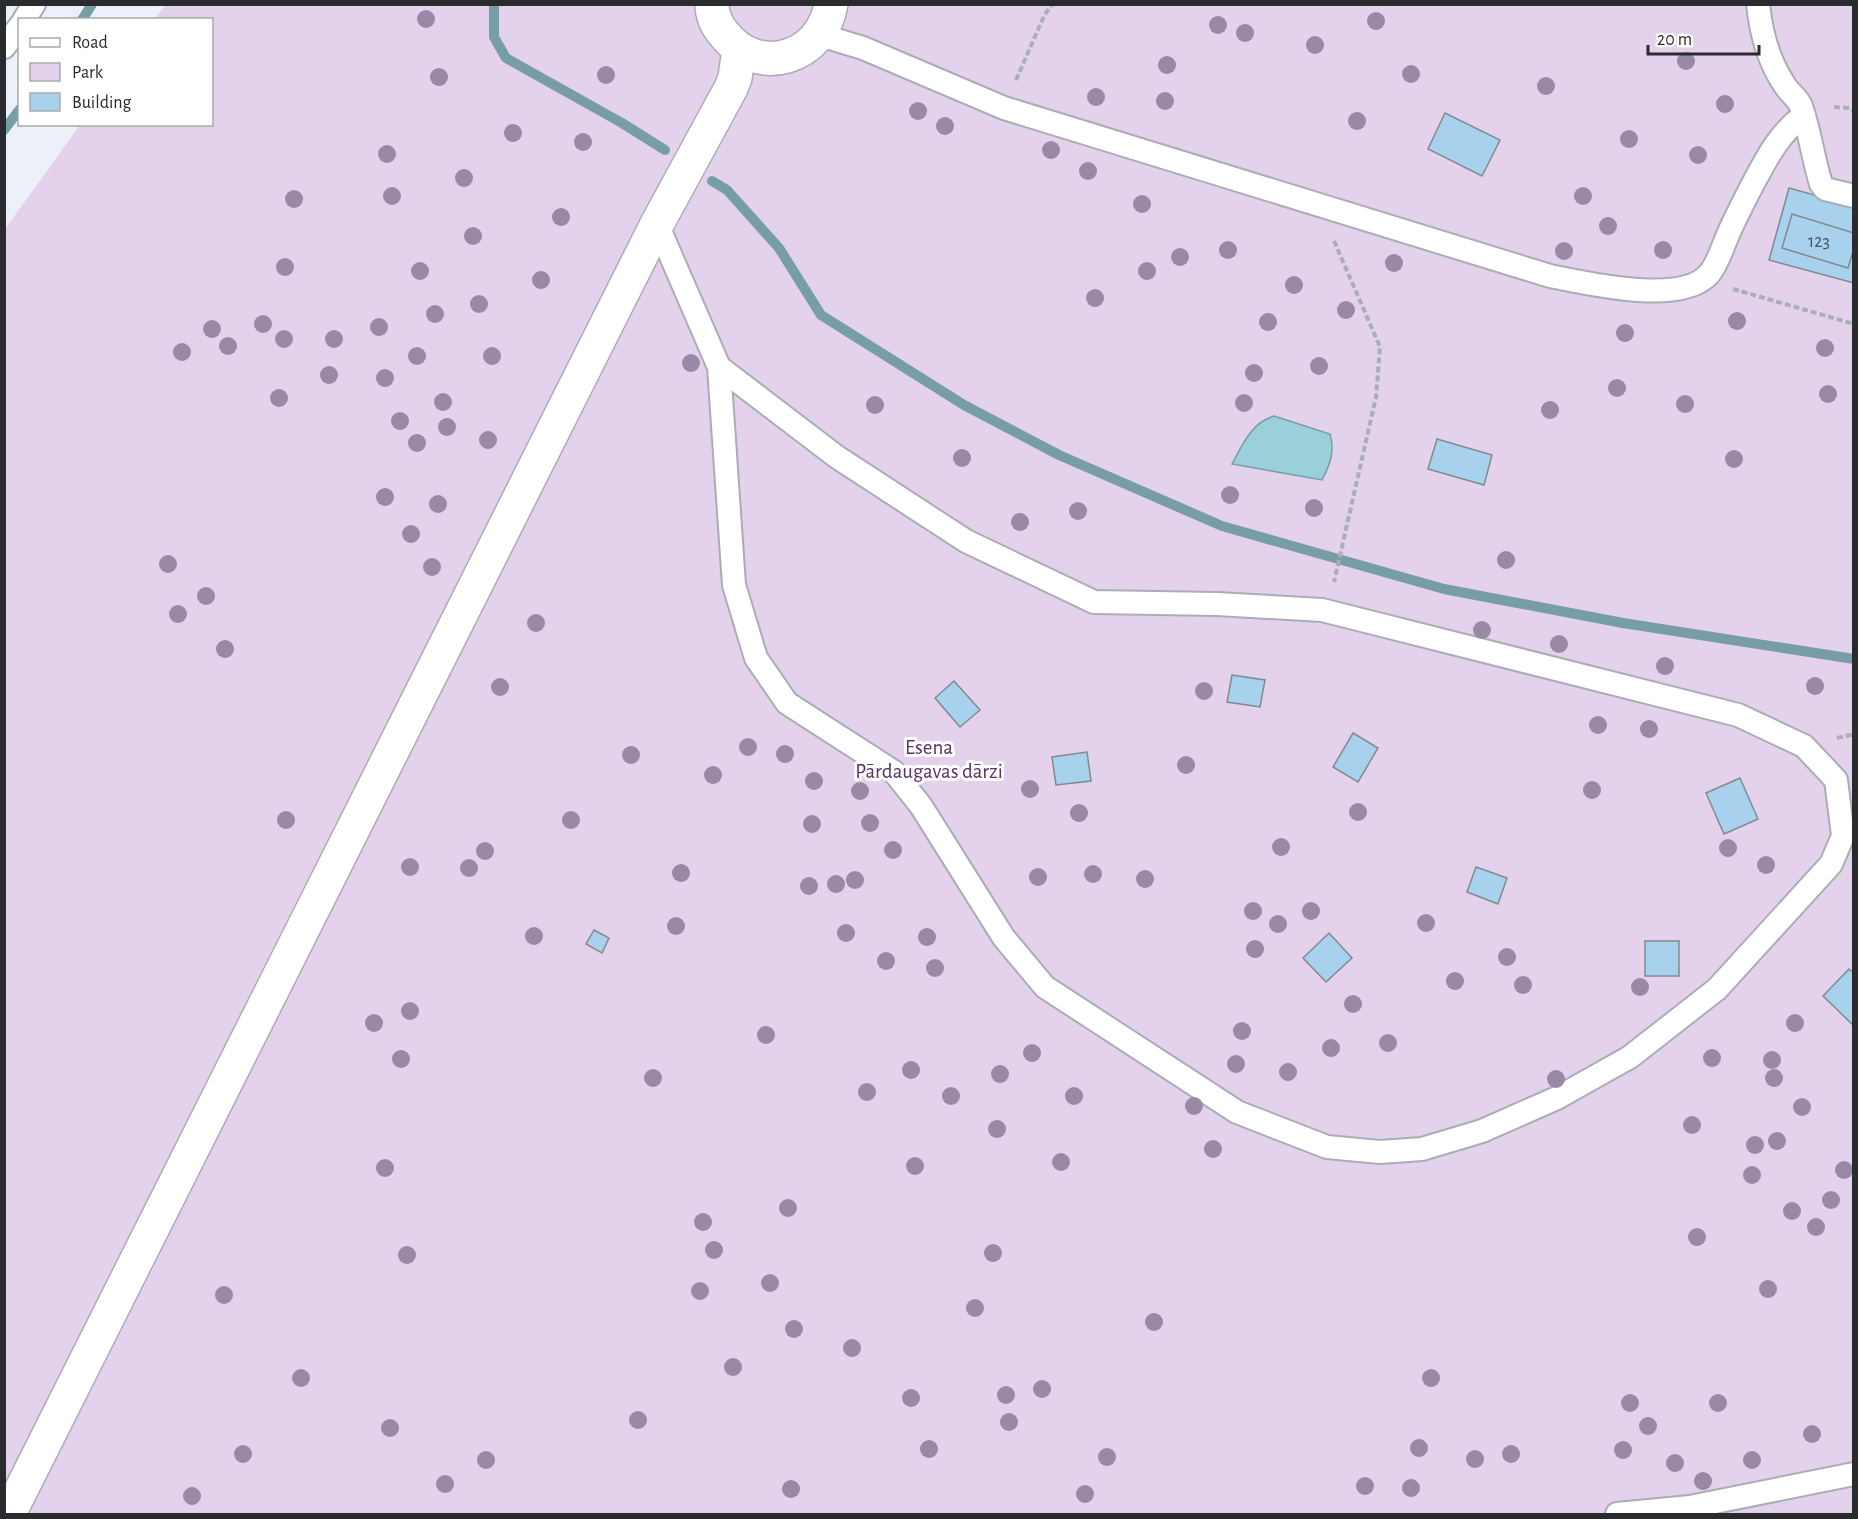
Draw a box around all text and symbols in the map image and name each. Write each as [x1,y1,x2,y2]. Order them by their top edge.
legend [18,18,213,126]
scale bar [1648,18,1759,56]
text: 20 m [1657,31,1692,49]
text: Road [72,34,108,52]
text: Park [72,64,104,82]
text: Building [72,94,132,112]
house number: 123 [1808,233,1830,251]
park label: Esena Pārdaugavas dārzi [855,737,1003,782]

